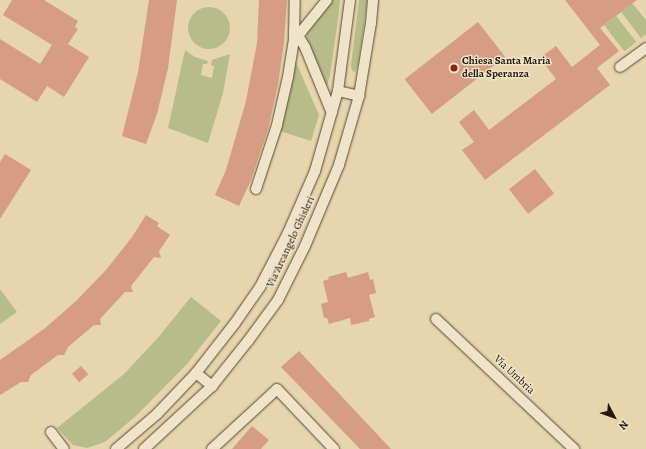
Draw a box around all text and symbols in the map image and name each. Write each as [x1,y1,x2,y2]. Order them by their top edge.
place label: Chiesa Santa Maria della Speranza [462,55,550,81]
marker: Chiesa Santa Maria della Speranza [449,63,459,73]
street label: Via Arcangelo Ghisleri [264,194,318,290]
street label: Via Umbria [491,353,537,397]
north arrow [594,397,634,437]
text: N [615,417,632,433]

